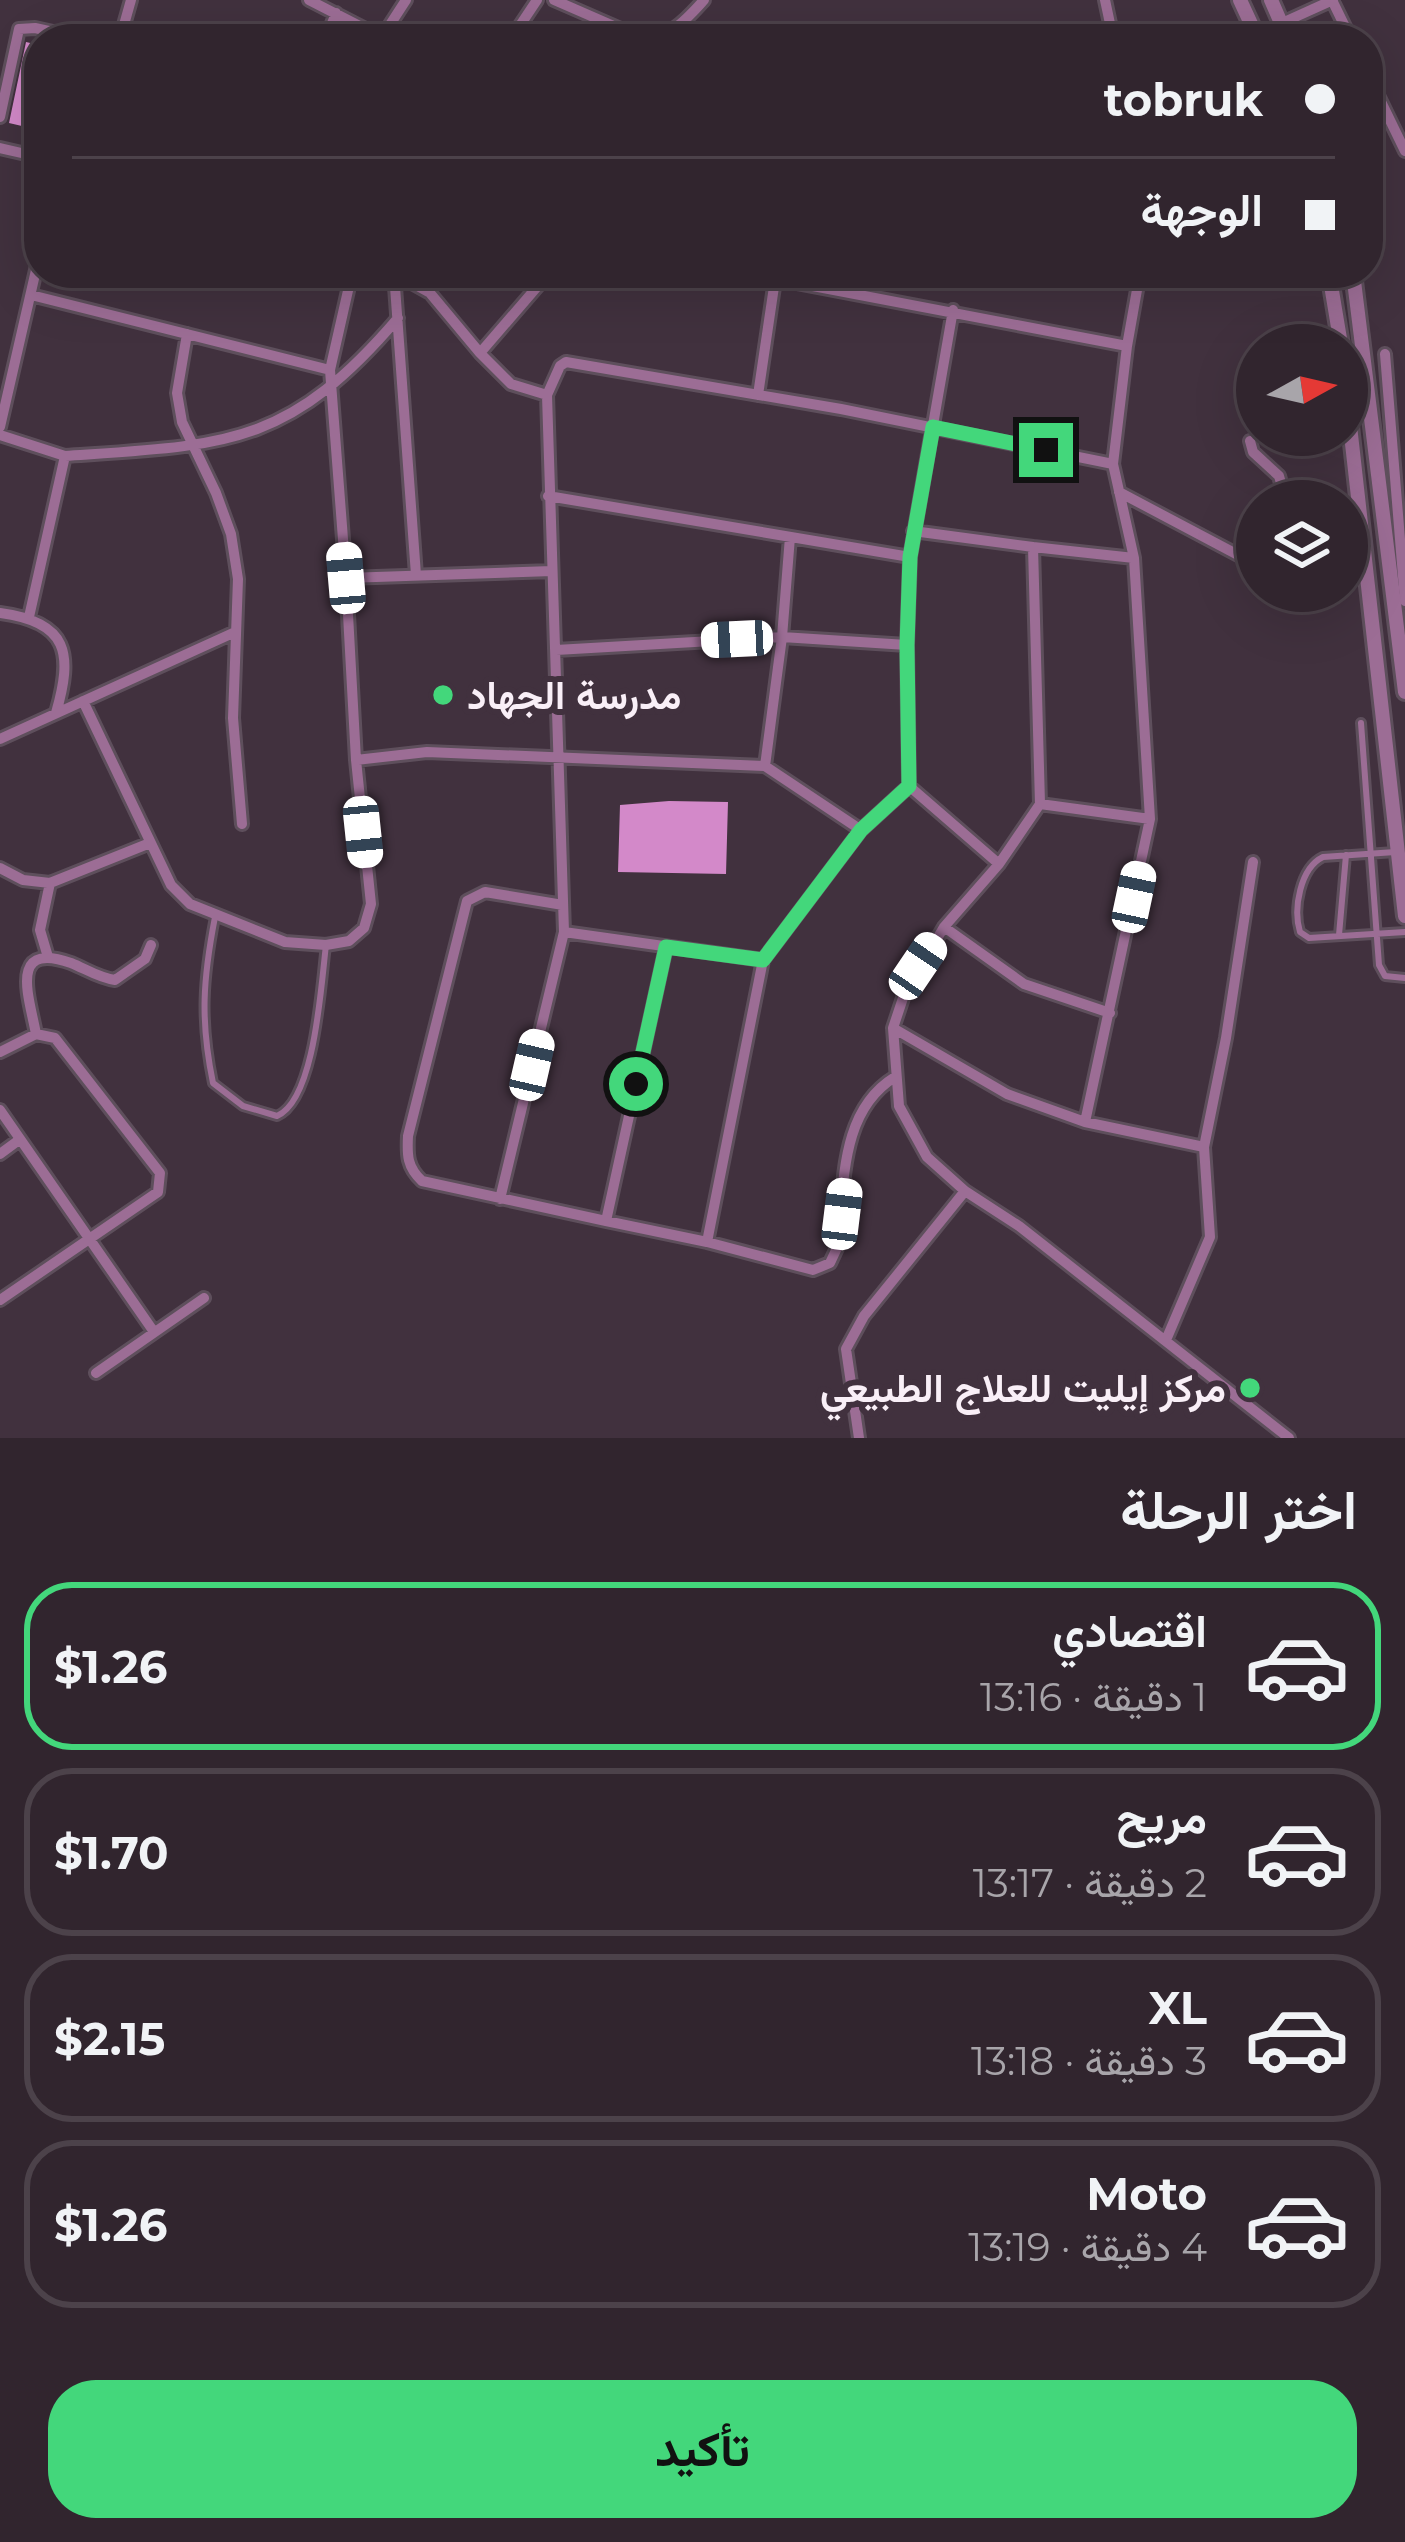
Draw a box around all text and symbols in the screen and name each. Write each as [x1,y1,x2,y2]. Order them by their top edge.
text: tobruk [1104,72,1263,127]
text: الوجهة [1141,182,1263,237]
north arrow [1236,324,1368,456]
map controls [1236,324,1368,612]
route end [1019,423,1073,477]
button: layers [1236,480,1368,612]
car [325,541,367,615]
car [700,619,774,659]
place label: مدرسة الجهاد [467,671,681,720]
marker: مدرسة الجهاد [430,682,456,708]
car [341,794,385,870]
car [1109,858,1159,936]
car [883,926,953,1006]
car [506,1026,558,1104]
route start [609,1057,663,1111]
car [820,1176,864,1252]
place label: مركز إيليت للعلاج الطبيعي [820,1364,1226,1421]
marker: مركز إيليت للعلاج الطبيعي [1237,1375,1263,1401]
text: اختر الرحلة [1120,1477,1357,1543]
text: اقتصادي [1052,1603,1207,1658]
icon: car [1243,1612,1351,1720]
text: $1.26 [54,1639,167,1694]
text: 1 دقيقة · 13:16 [980,1673,1207,1721]
text: مريح [1116,1789,1207,1844]
icon: car [1243,1798,1351,1906]
text: $1.70 [54,1825,169,1880]
text: 2 دقيقة · 13:17 [973,1859,1207,1907]
text: XL [1149,1980,1207,2035]
icon: car [1243,1984,1351,2092]
text: $2.15 [54,2011,165,2066]
text: 3 دقيقة · 13:18 [971,2037,1207,2085]
text: Moto [1086,2166,1207,2221]
icon: car [1243,2170,1351,2278]
text: $1.26 [54,2197,167,2252]
text: 4 دقيقة · 13:19 [968,2223,1207,2271]
button: تأكيد [48,2380,1357,2518]

